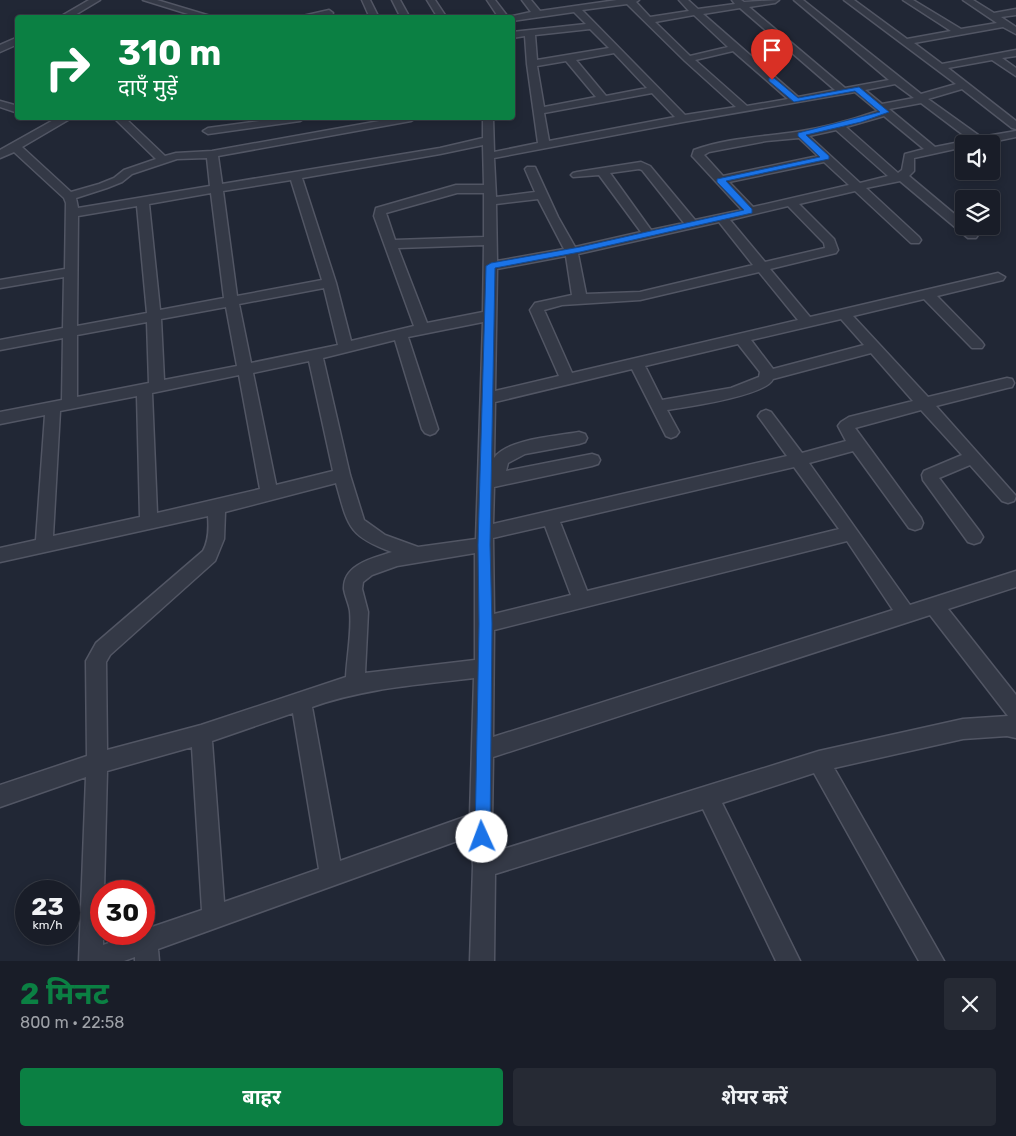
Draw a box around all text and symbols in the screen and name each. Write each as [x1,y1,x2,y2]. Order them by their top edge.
pin [751,29,793,80]
text: 310 m [118,32,221,74]
icon: right [35,35,100,100]
icon: arrive [758,36,786,64]
text: दाएँ मुड़ें [118,74,178,101]
map controls [955,135,1000,235]
button: sound [955,135,1000,180]
button: layers [955,190,1000,235]
position arrow [455,810,507,862]
speed limit sign: 30 [90,880,155,945]
text: 23 [31,892,64,921]
text: km/h [33,918,62,932]
text: 2 मिनट [20,976,109,1012]
button: close [944,978,996,1030]
text: 800 m · 22:58 [20,1013,124,1032]
button: बाहर [20,1068,503,1126]
button: शेयर करें [513,1068,996,1126]

